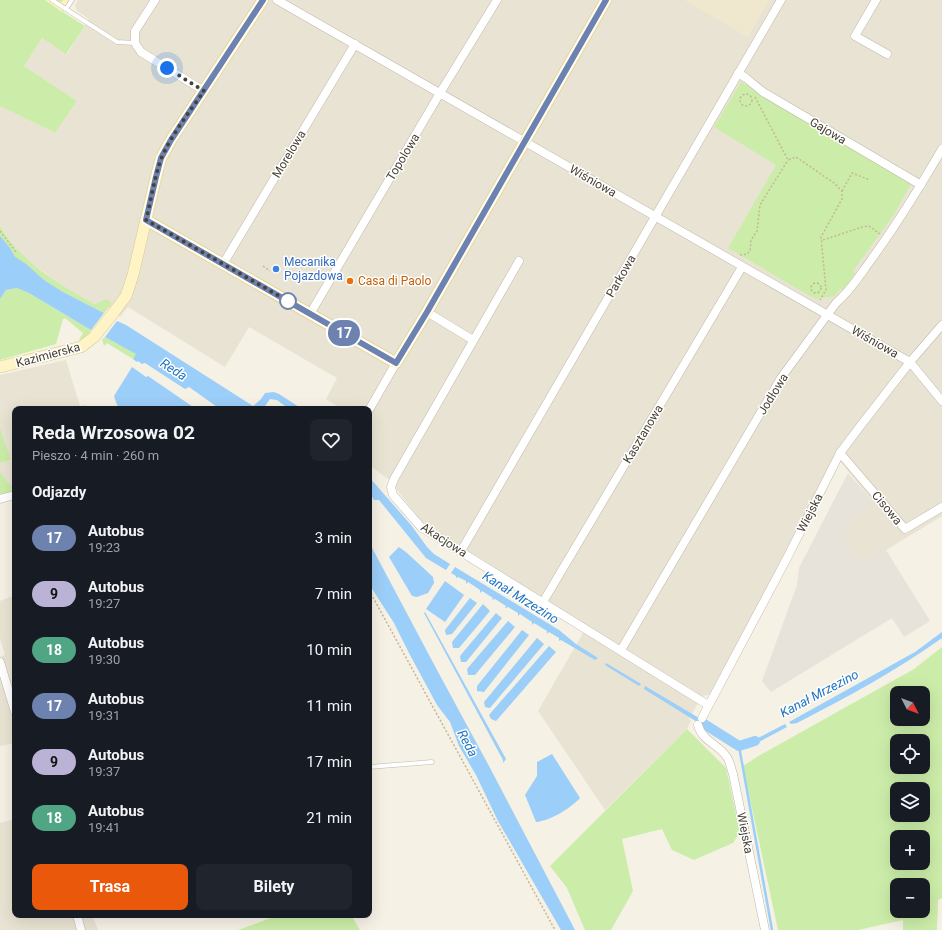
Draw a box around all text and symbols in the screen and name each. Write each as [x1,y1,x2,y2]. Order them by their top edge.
your location [157,58,177,78]
street label: Gajowa [807,115,849,147]
street label: Morelowa [269,128,309,180]
street label: Topolowa [384,131,422,183]
street label: Wiśniowa [567,162,619,200]
street label: Parkowa [603,252,639,300]
place label: Mecanika Pojazdowa [284,255,343,283]
marker: Mecanika Pojazdowa [271,264,281,274]
place label: Casa di Paolo [358,274,431,288]
marker: Casa di Paolo [345,276,355,286]
unlabelled marker [279,292,297,310]
line badge: 17 [326,320,362,346]
street label: Wiśniowa [849,323,901,361]
text: 17 [336,325,352,341]
street label: Kazimierska [15,340,81,370]
water label: Reda [158,355,190,384]
street label: Jodłowa [755,371,791,417]
street label: Kasztanowa [620,402,666,466]
button: heart [310,419,352,461]
text: Reda Wrzosowa 02 [32,421,195,444]
text: Pieszo · 4 min · 260 m [32,448,159,463]
text: Odjazdy [32,483,86,501]
street label: Cisowa [869,488,905,528]
street label: Wiejska [794,491,826,535]
street label: Akacjowa [418,520,470,560]
text: Autobus [88,522,144,540]
text: 3 min [315,529,352,547]
text: 17 [46,530,62,546]
text: 19:23 [88,540,120,555]
water label: Kanał Mrzezino [480,568,562,627]
text: Autobus [88,578,144,596]
text: 7 min [315,585,352,603]
text: 9 [50,586,58,602]
text: 19:27 [88,596,120,611]
text: Autobus [88,634,144,652]
text: 10 min [306,641,352,659]
text: 18 [46,642,62,658]
text: 19:30 [88,652,120,667]
water label: Kanał Mrzezino [777,666,861,720]
north arrow [890,686,930,726]
map controls [890,686,930,918]
text: Autobus [88,690,144,708]
text: 11 min [306,697,352,715]
text: 17 [46,698,62,714]
text: 19:31 [88,708,120,723]
water label: Reda [454,727,481,759]
button: locate [890,734,930,774]
text: Autobus [88,746,144,764]
text: 17 min [306,753,352,771]
text: 9 [50,754,58,770]
text: 19:37 [88,764,120,779]
button: layers [890,782,930,822]
text: Autobus [88,802,144,820]
text: 21 min [306,809,352,827]
text: 18 [46,810,62,826]
street label: Wiejska [734,811,756,855]
text: 19:41 [88,820,120,835]
button: + [890,830,930,870]
button: Trasa [32,864,188,910]
button: Bilety [196,864,352,910]
button: − [890,878,930,918]

